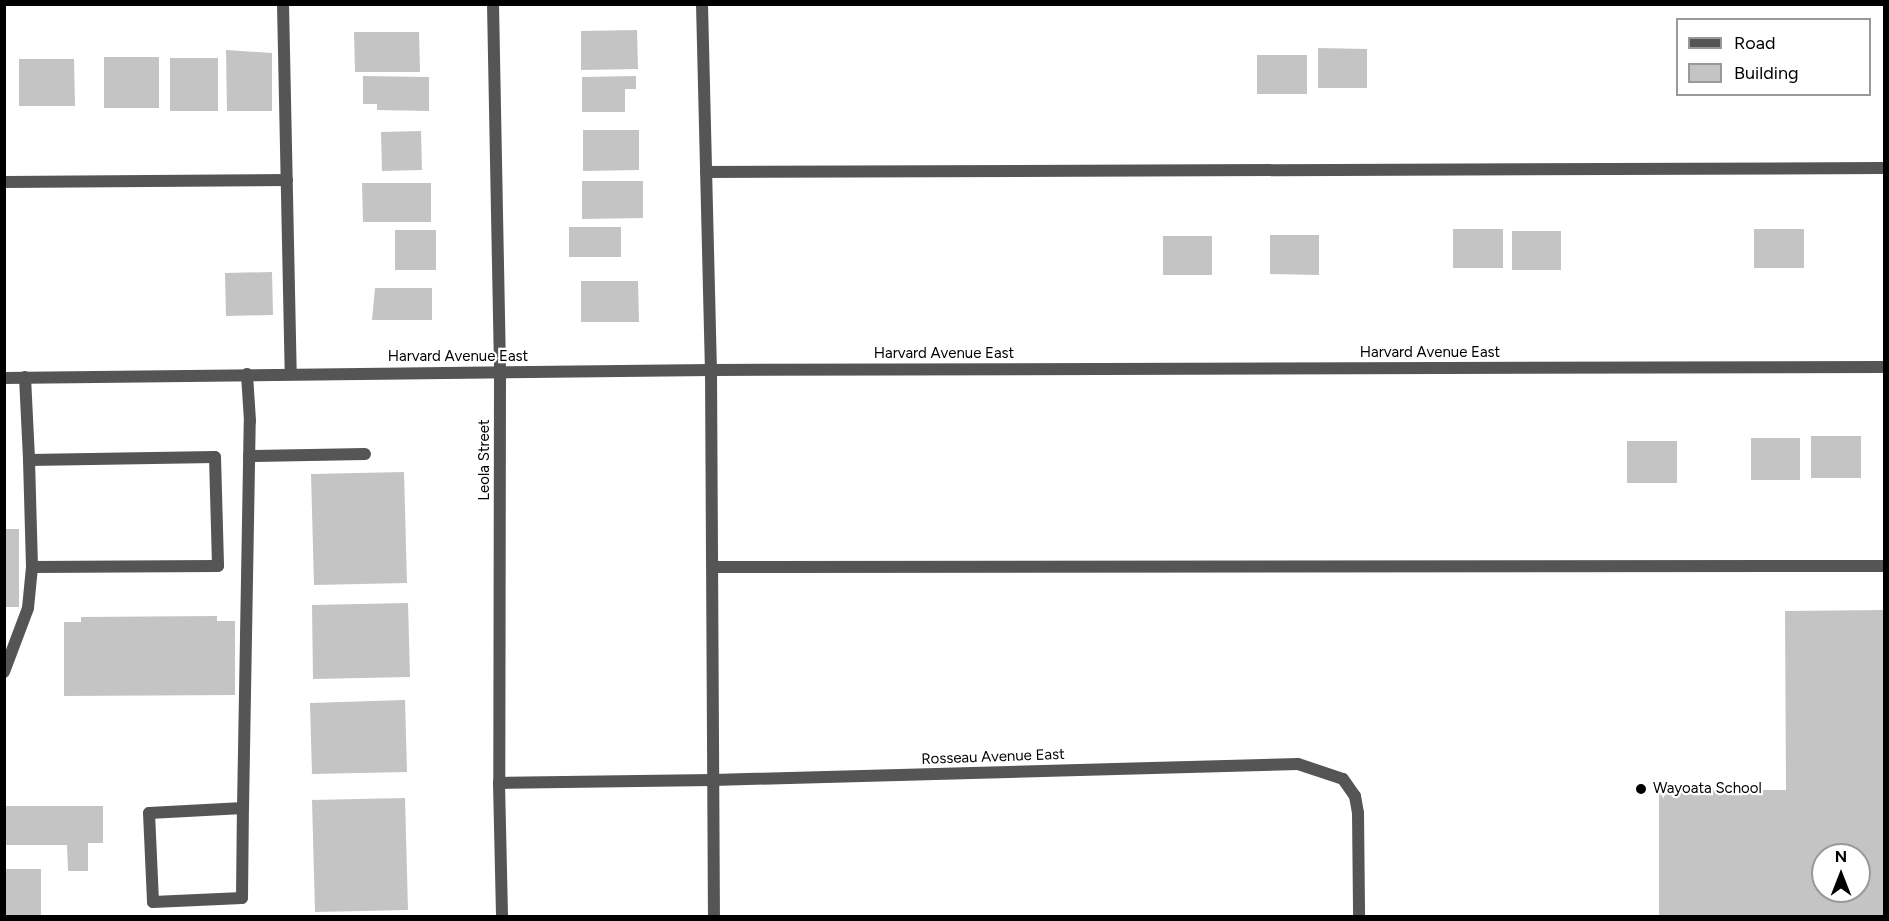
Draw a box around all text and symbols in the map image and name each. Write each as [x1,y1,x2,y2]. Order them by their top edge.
legend [1676,18,1871,96]
text: Road [1734,32,1775,54]
text: Building [1734,62,1799,84]
street label: Harvard Avenue East [1360,344,1500,362]
street label: Harvard Avenue East [874,345,1014,363]
street label: Harvard Avenue East [388,348,528,366]
street label: Leola Street [476,419,494,501]
street label: Rosseau Avenue East [921,745,1065,769]
place label: Wayoata School [1653,780,1762,798]
marker: Wayoata School [1634,782,1648,796]
north arrow [1811,843,1871,903]
text: N [1835,847,1847,866]

